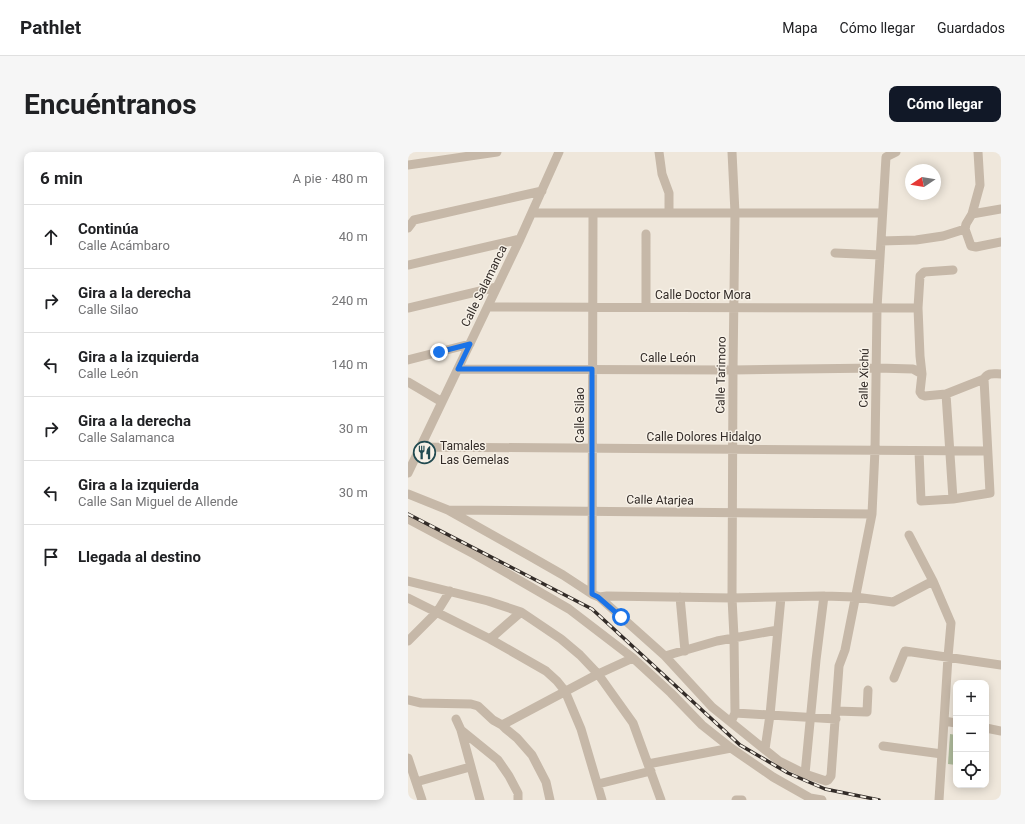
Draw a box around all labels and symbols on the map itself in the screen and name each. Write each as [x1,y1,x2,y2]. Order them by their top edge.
north arrow [905,164,941,200]
street label: Calle Salamanca [458,243,510,329]
street label: Calle Doctor Mora [655,288,751,302]
street label: Calle Tarimoro [713,336,729,414]
route end [430,343,448,361]
street label: Calle Xichú [856,348,872,408]
street label: Calle León [640,351,696,365]
street label: Calle Silao [573,387,587,443]
street label: Calle Dolores Hidalgo [647,430,762,444]
place label: Tamales Las Gemelas [440,439,509,467]
restaurant icon: Tamales Las Gemelas [411,440,437,466]
street label: Calle Atarjea [626,492,694,508]
route start [612,608,630,626]

